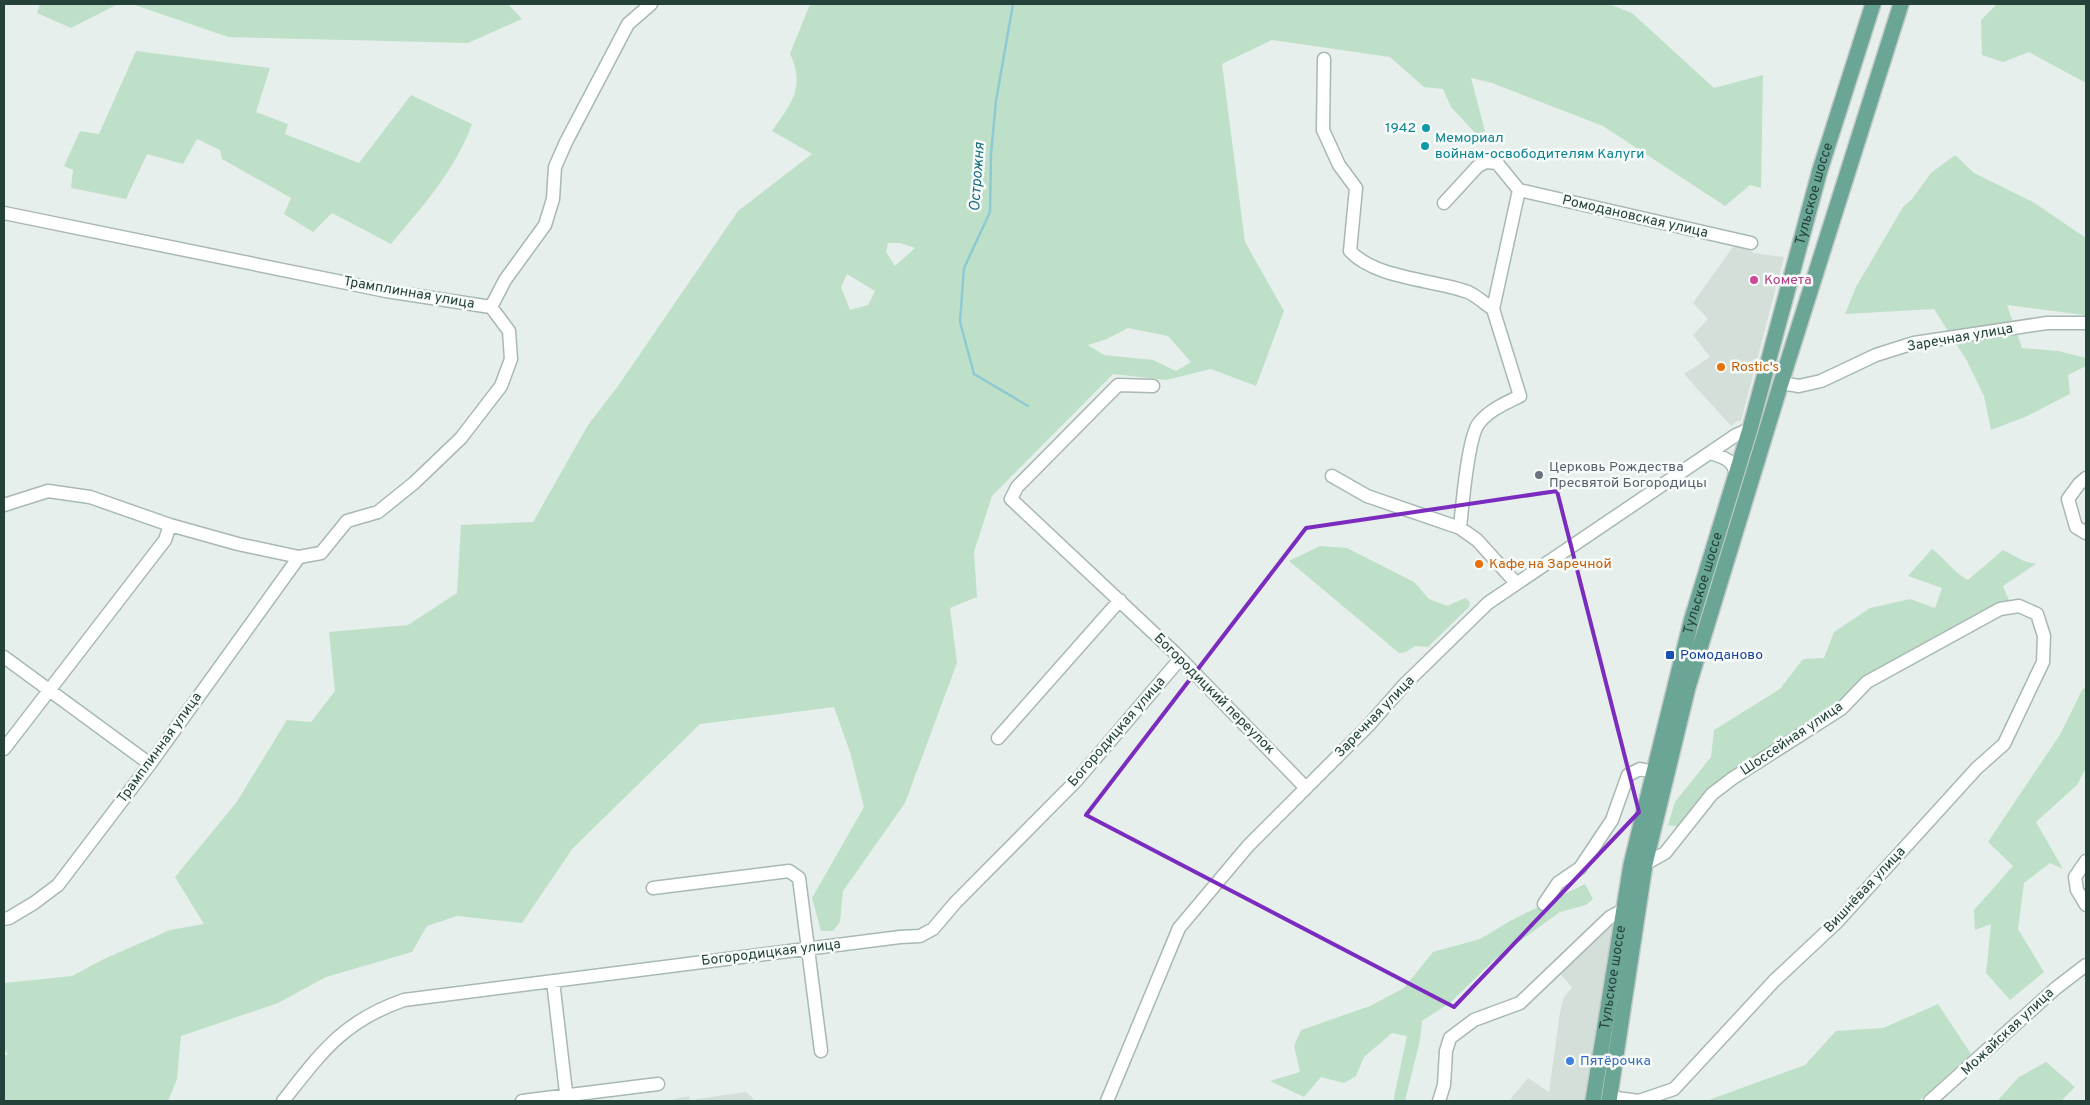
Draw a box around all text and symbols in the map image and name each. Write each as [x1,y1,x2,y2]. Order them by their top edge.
place label: 1942 [1385,120,1416,137]
marker: 1942 [1420,122,1432,134]
place label: Мемориал войнам-освободителям Калуги [1435,130,1644,163]
marker: Мемориал войнам-освободителям Калуги [1419,140,1431,152]
street label: Тульское шоссе [1792,140,1837,247]
water label: Острожня [966,142,990,212]
street label: Ромодановская улица [1560,192,1710,242]
place label: Комета [1764,272,1812,289]
street label: Трамплинная улица [342,273,476,313]
marker: Комета [1748,274,1760,286]
street label: Заречная улица [1906,320,2014,356]
place label: Rostic's [1731,359,1779,376]
marker: Rostic's [1715,361,1727,373]
place label: Церковь Рождества Пресвятой Богородицы [1549,459,1707,492]
marker: Церковь Рождества Пресвятой Богородицы [1533,469,1545,481]
street label: Тульское шоссе [1680,530,1726,636]
place label: Кафе на Заречной [1489,556,1612,573]
marker: Кафе на Заречной [1473,558,1485,570]
street label: Богородицкий переулок [1150,630,1278,758]
place label: Ромоданово [1680,647,1763,664]
marker: Ромоданово [1664,649,1676,661]
street label: Заречная улица [1332,672,1418,762]
street label: Богородицкая улица [1065,674,1169,790]
street label: Трамплинная улица [114,689,206,807]
street label: Шоссейная улица [1738,698,1846,780]
street label: Вишнёвая улица [1821,843,1909,937]
street label: Тульское шоссе [1596,924,1630,1031]
street label: Богородицкая улица [700,936,842,970]
street label: Можайская улица [1958,985,2058,1079]
place label: Пятёрочка [1580,1053,1651,1070]
marker: Пятёрочка [1564,1055,1576,1067]

